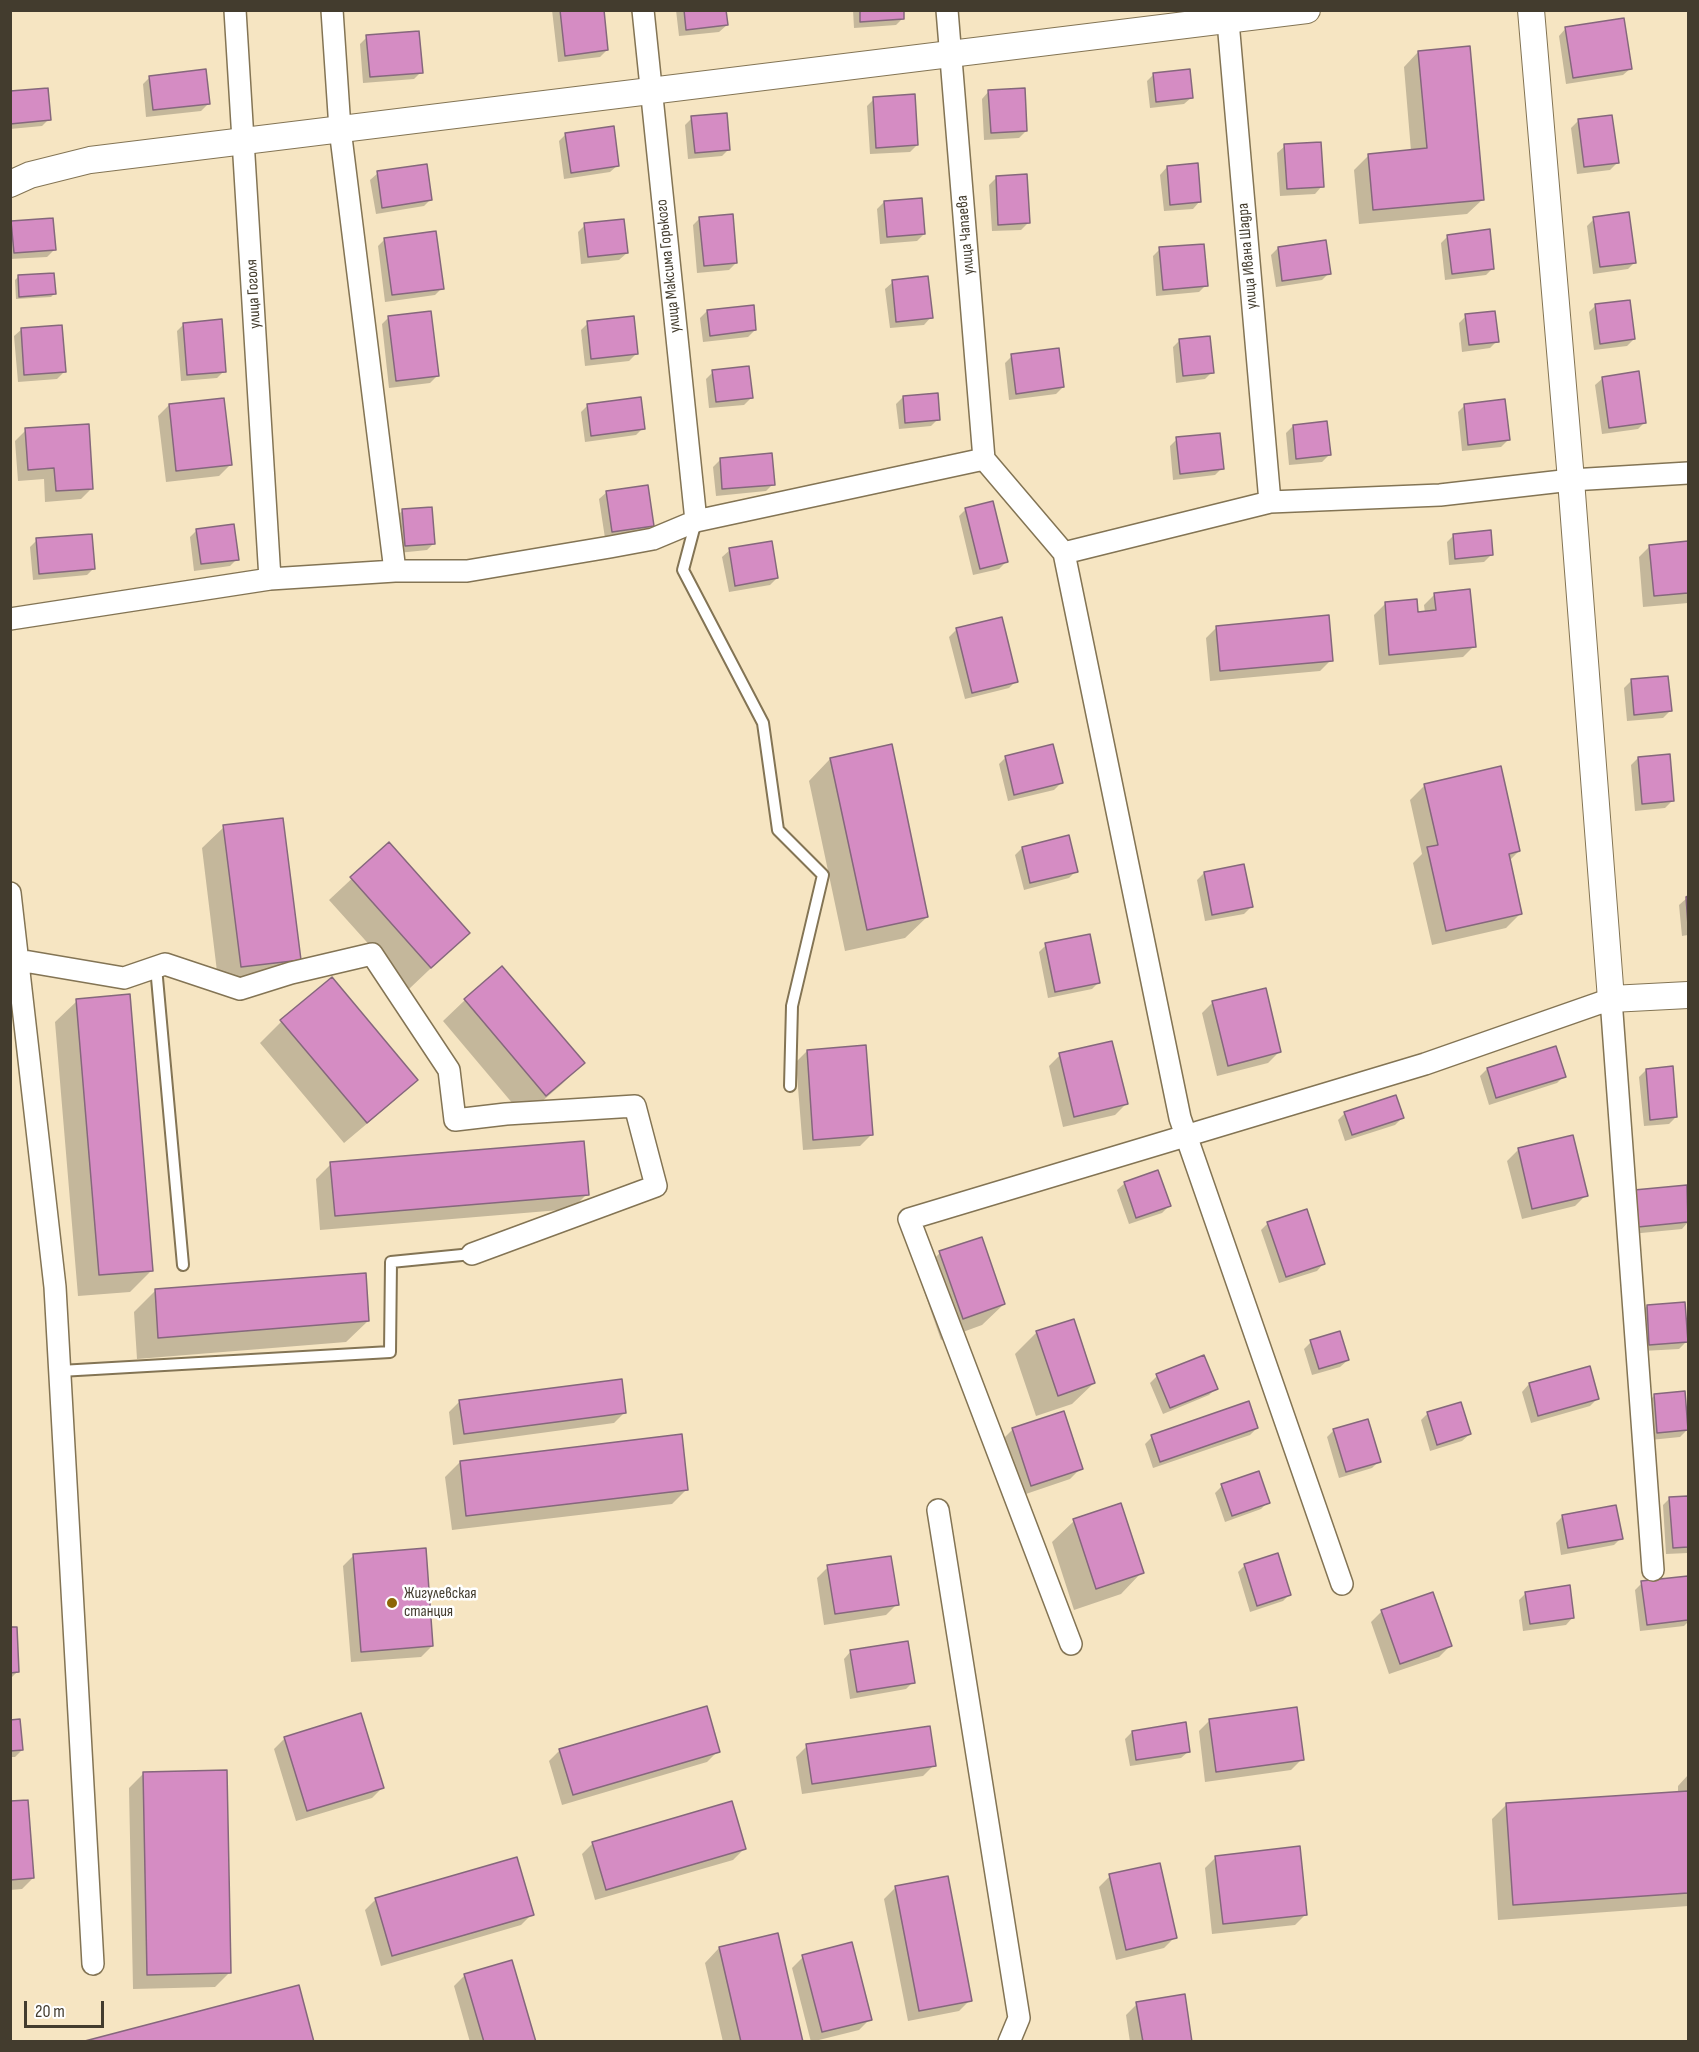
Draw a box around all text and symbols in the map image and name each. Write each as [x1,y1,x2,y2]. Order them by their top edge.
street label: улица Чапаева [953,194,979,276]
street label: улица Максима Горького [652,198,686,334]
street label: улица Ивана Шадра [1234,202,1262,310]
street label: улица Гоголя [243,259,265,329]
place label: Жигулевская станция [404,1584,477,1622]
marker: Жигулевская станция [385,1596,399,1610]
scale bar [27,1989,106,2027]
text: 20 m [35,2001,65,2022]

